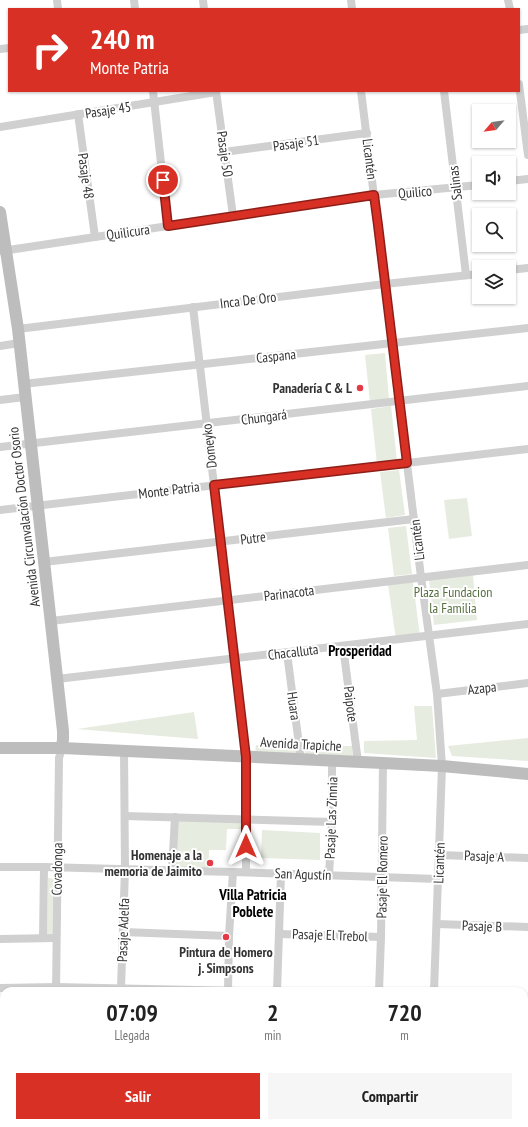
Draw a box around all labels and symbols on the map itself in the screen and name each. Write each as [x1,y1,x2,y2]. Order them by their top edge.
street label: Pasaje 45 [84,97,132,123]
north arrow [472,104,516,148]
street label: Pasaje 50 [213,130,237,178]
street label: Pasaje 51 [272,131,320,155]
street label: Licantén [359,137,381,181]
street label: Pasaje 48 [74,152,98,200]
pin [146,163,180,197]
street label: Salinas [444,165,466,201]
street label: Quilico [397,182,433,202]
street label: Quilicura [105,220,151,244]
street label: Inca De Oro [219,288,277,312]
street label: Caspana [255,345,297,367]
place label: Panadería C & L [273,379,352,397]
marker: Panadería C & L [355,383,365,393]
street label: Chungará [240,405,288,429]
street label: Domeyko [197,423,221,469]
street label: Avenida Circunvalación Doctor Osorio [4,426,44,608]
street label: Monte Patria [137,477,201,503]
street label: Licantén [406,518,428,562]
street label: Putre [239,527,267,548]
street label: Parinacota [263,581,315,605]
park label: Plaza Fundacion la Familia [414,583,492,617]
street label: Chacalluta [267,640,319,664]
district label: Prosperidad [328,641,392,660]
street label: Azapa [467,677,497,699]
street label: Paipote [340,685,362,723]
street label: Huara [283,691,305,721]
street label: Avenida Trapiche [260,733,342,755]
street label: Pasaje Las Zinnia [321,776,341,860]
position arrow [225,825,267,867]
street label: Pasaje El Romero [372,835,392,919]
street label: Covadonga [48,842,66,896]
street label: Licantén [429,842,449,884]
place label: Homenaje a la memoria de Jaimito [105,846,202,880]
street label: Pasaje A [464,846,505,866]
marker: Homenaje a la memoria de Jaimito [205,858,215,868]
street label: San Agustín [274,864,332,884]
district label: Villa Patricia Poblete [218,885,287,921]
street label: Pasaje Adelfa [113,898,133,962]
street label: Pasaje B [462,916,502,936]
street label: Pasaje El Trebol [292,925,369,945]
marker: Pintura de Homero j. Simpsons [221,932,231,942]
place label: Pintura de Homero j. Simpsons [179,943,273,977]

